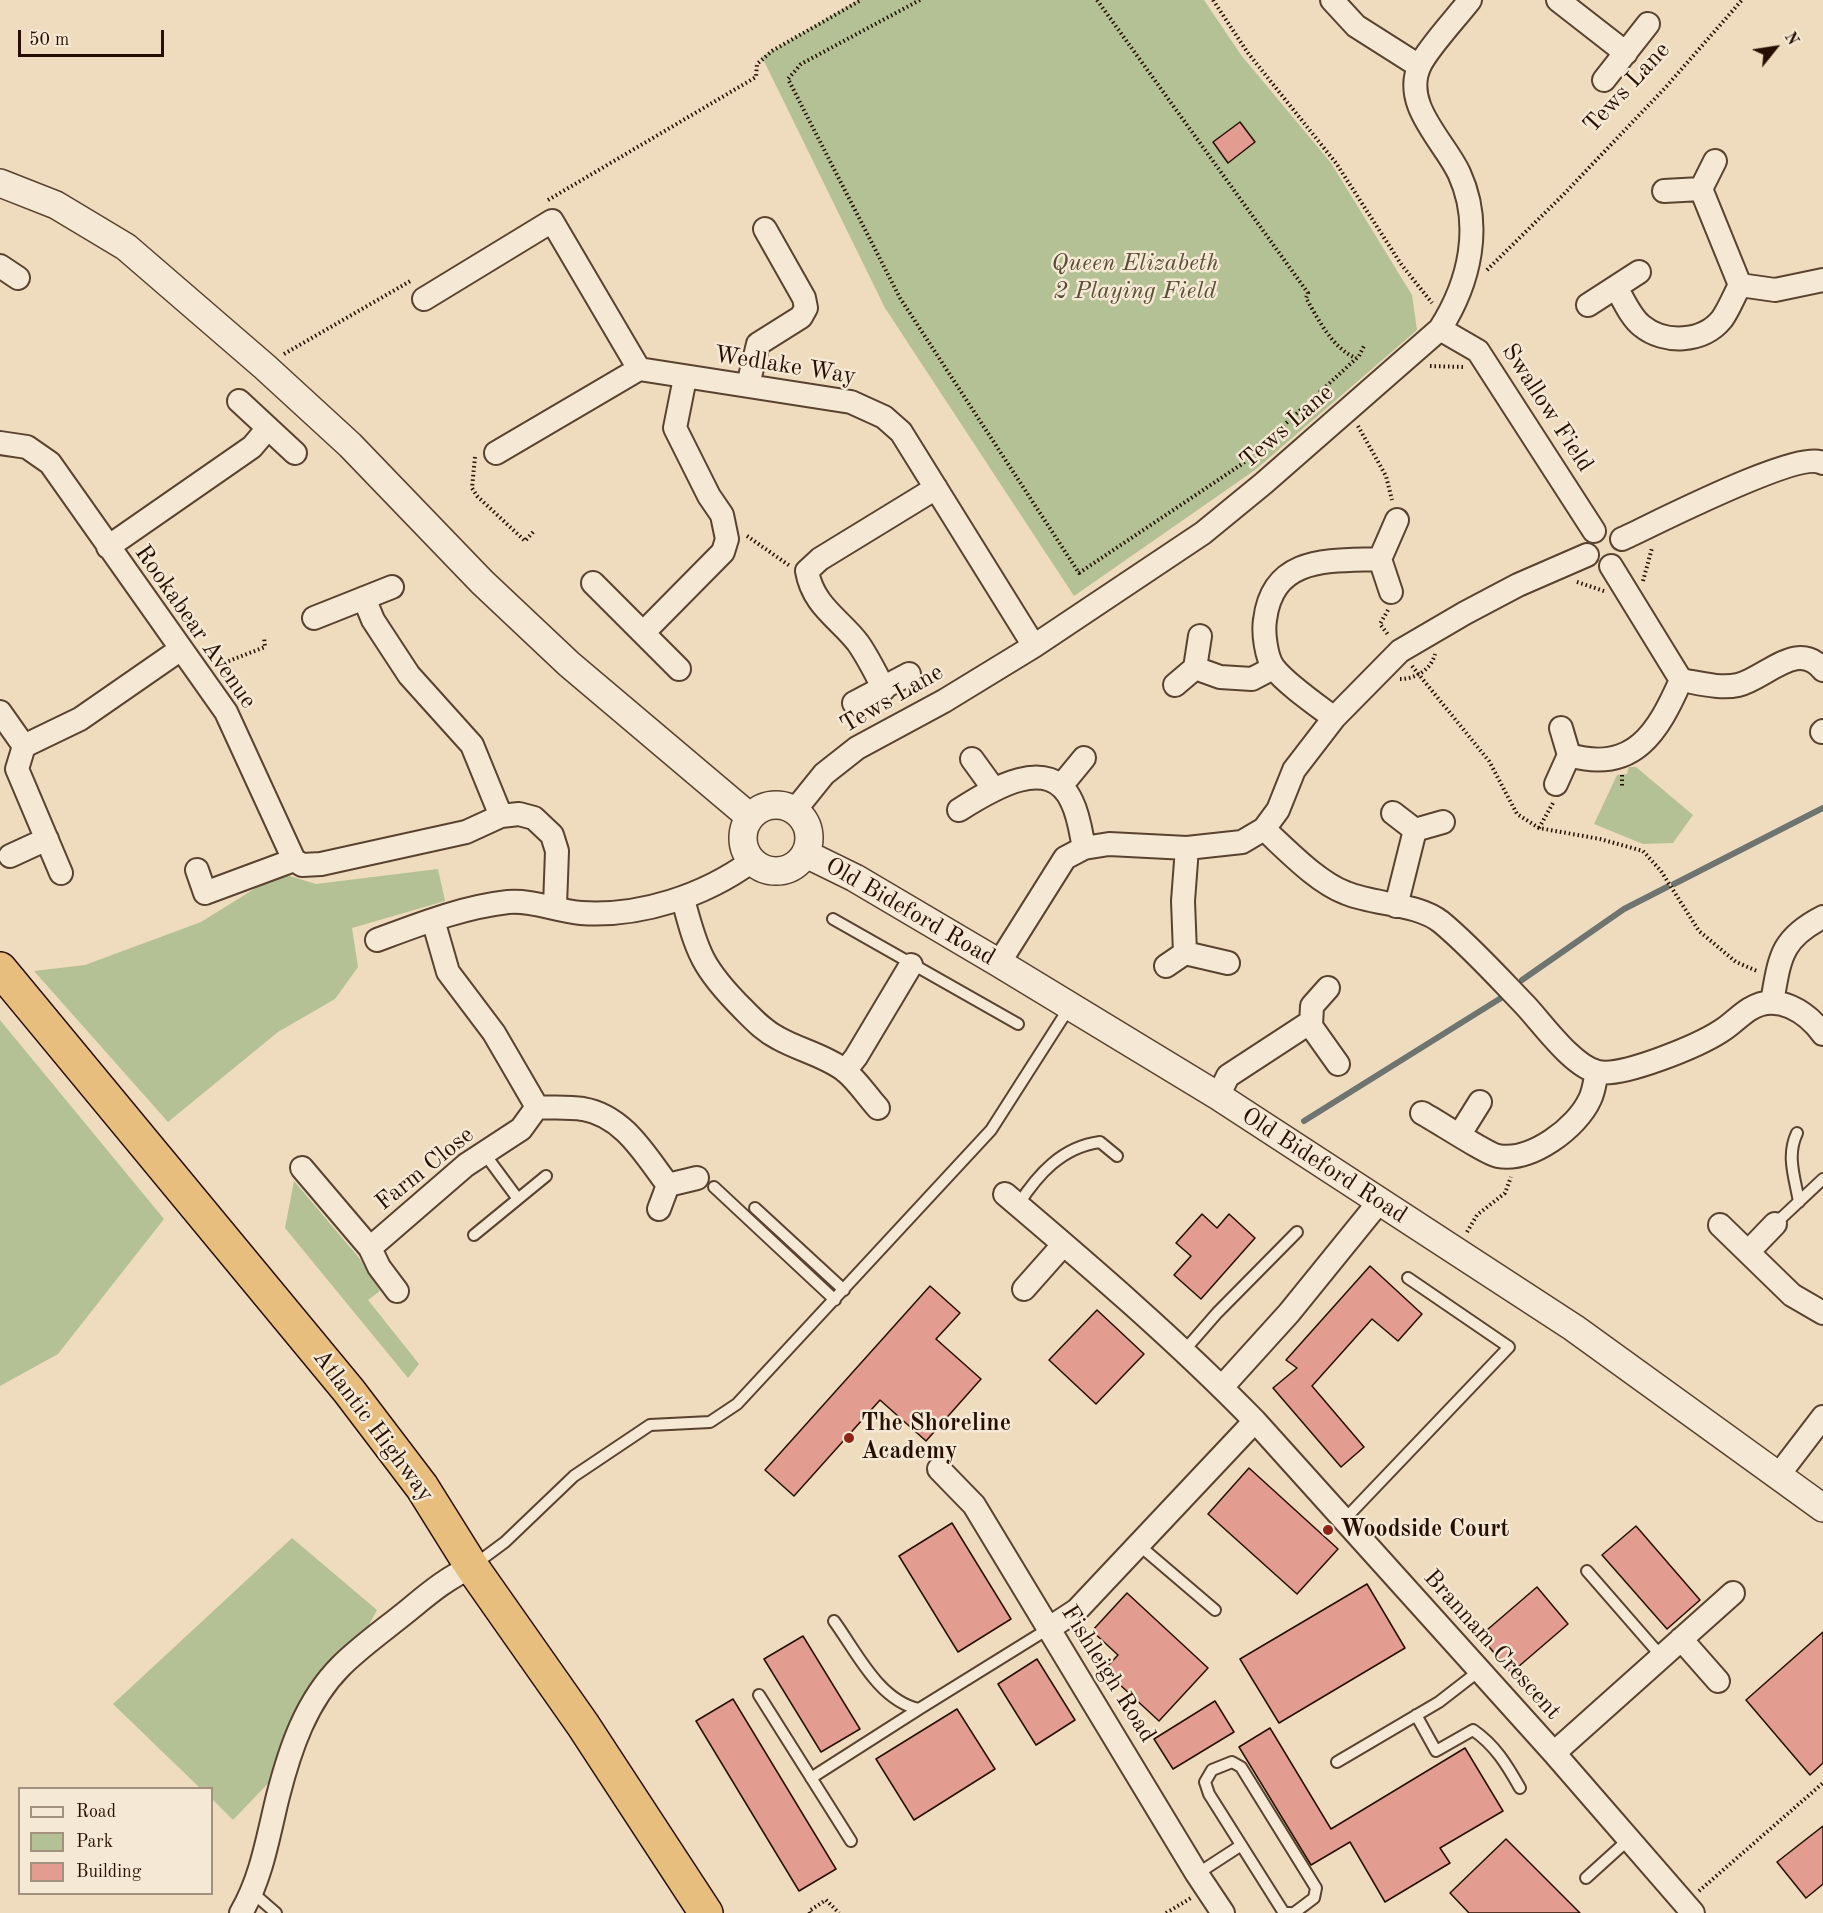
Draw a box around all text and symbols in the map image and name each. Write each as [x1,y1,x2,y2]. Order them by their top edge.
scale bar [21,18,166,56]
north arrow [1745,18,1805,78]
text: N [1781,30,1801,48]
text: 50 m [29,31,69,49]
street label: Tews Lane [1578,36,1676,140]
park label: Queen Elizabeth 2 Playing Field [1051,250,1219,306]
street label: Swallow Field [1495,338,1599,478]
street label: Wedlake Way [712,341,858,391]
street label: Tews Lane [1234,379,1340,475]
street label: Rookabear Avenue [128,540,262,714]
street label: Tews Lane [835,658,949,740]
street label: Old Bideford Road [820,852,1000,972]
street label: Old Bideford Road [1236,1102,1412,1230]
street label: Farm Close [370,1121,480,1217]
street label: Atlantic Highway [306,1344,440,1508]
place label: The Shoreline Academy [861,1410,1011,1466]
marker: The Shoreline Academy [842,1431,856,1445]
place label: Woodside Court [1340,1516,1509,1544]
marker: Woodside Court [1321,1523,1335,1537]
street label: Brannam Crescent [1417,1564,1567,1726]
street label: Fishleigh Road [1054,1600,1162,1748]
legend [18,1787,213,1895]
text: Road [76,1803,116,1821]
text: Park [76,1833,113,1851]
text: Building [76,1863,141,1881]

